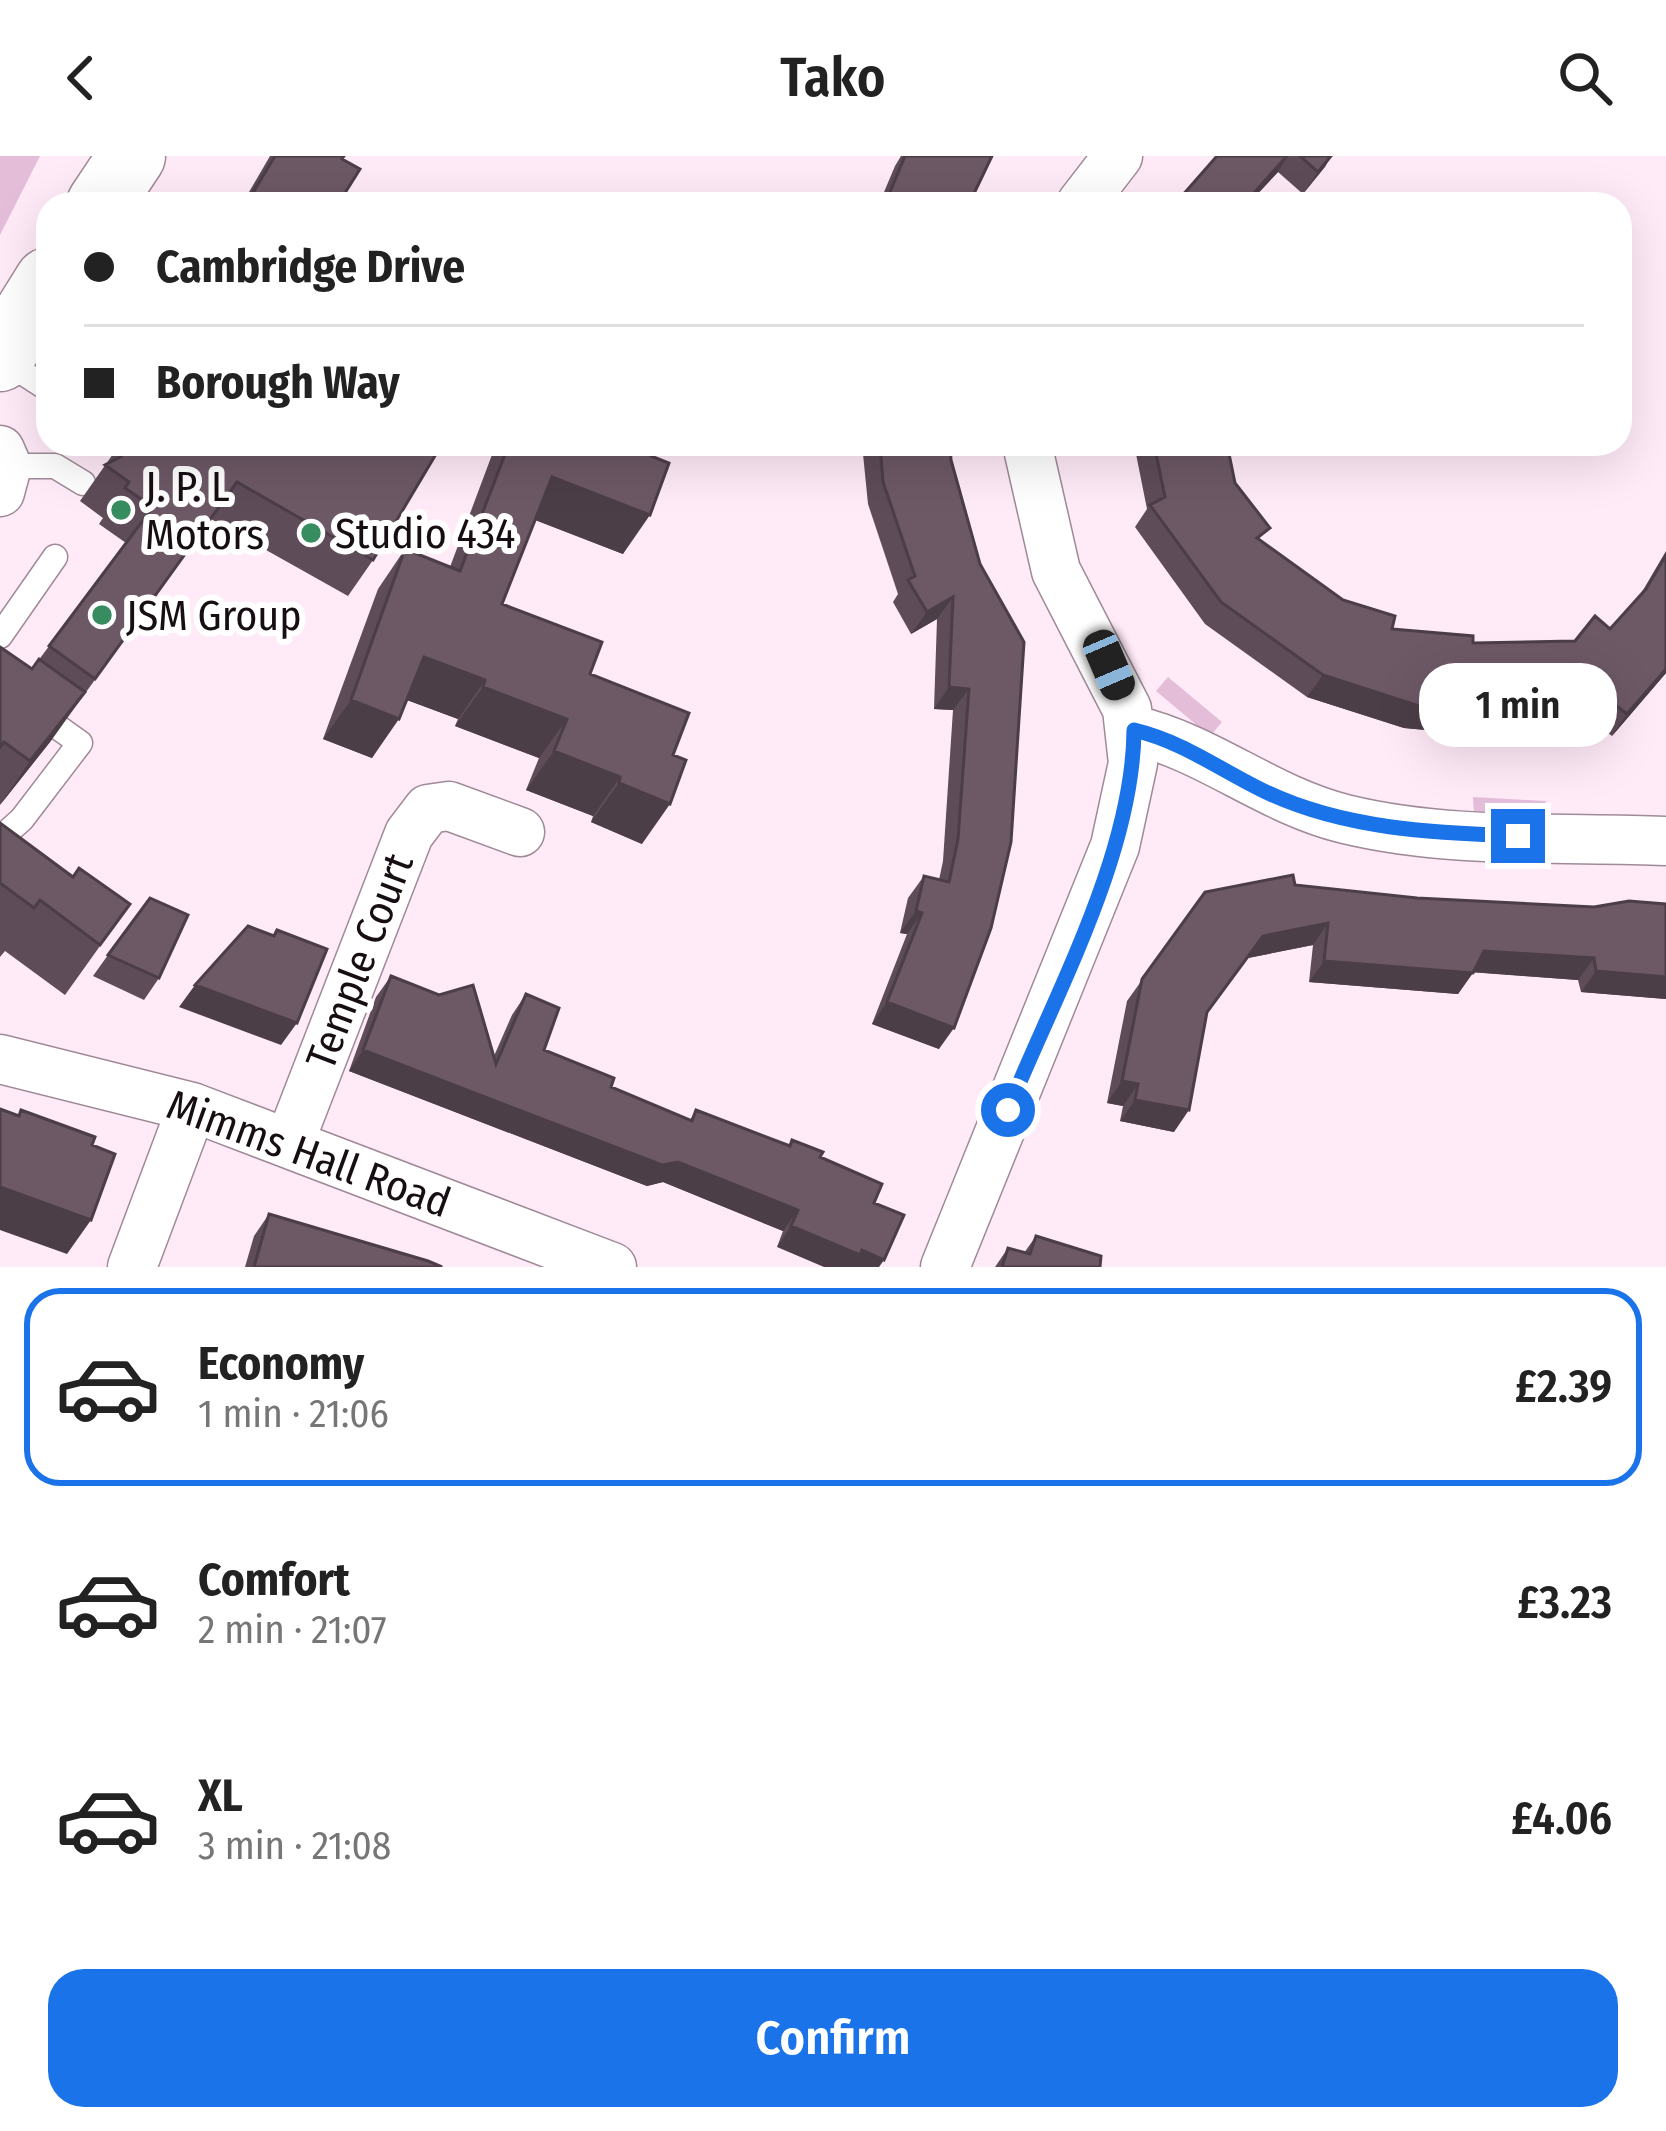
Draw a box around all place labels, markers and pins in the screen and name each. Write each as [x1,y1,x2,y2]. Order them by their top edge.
place label: J. P. L Motors [145,462,264,560]
marker: J. P. L Motors [108,497,134,523]
place label: Studio 434 [335,509,515,559]
marker: Studio 434 [298,520,324,546]
place label: JSM Group [126,591,302,641]
marker: JSM Group [89,602,115,628]

